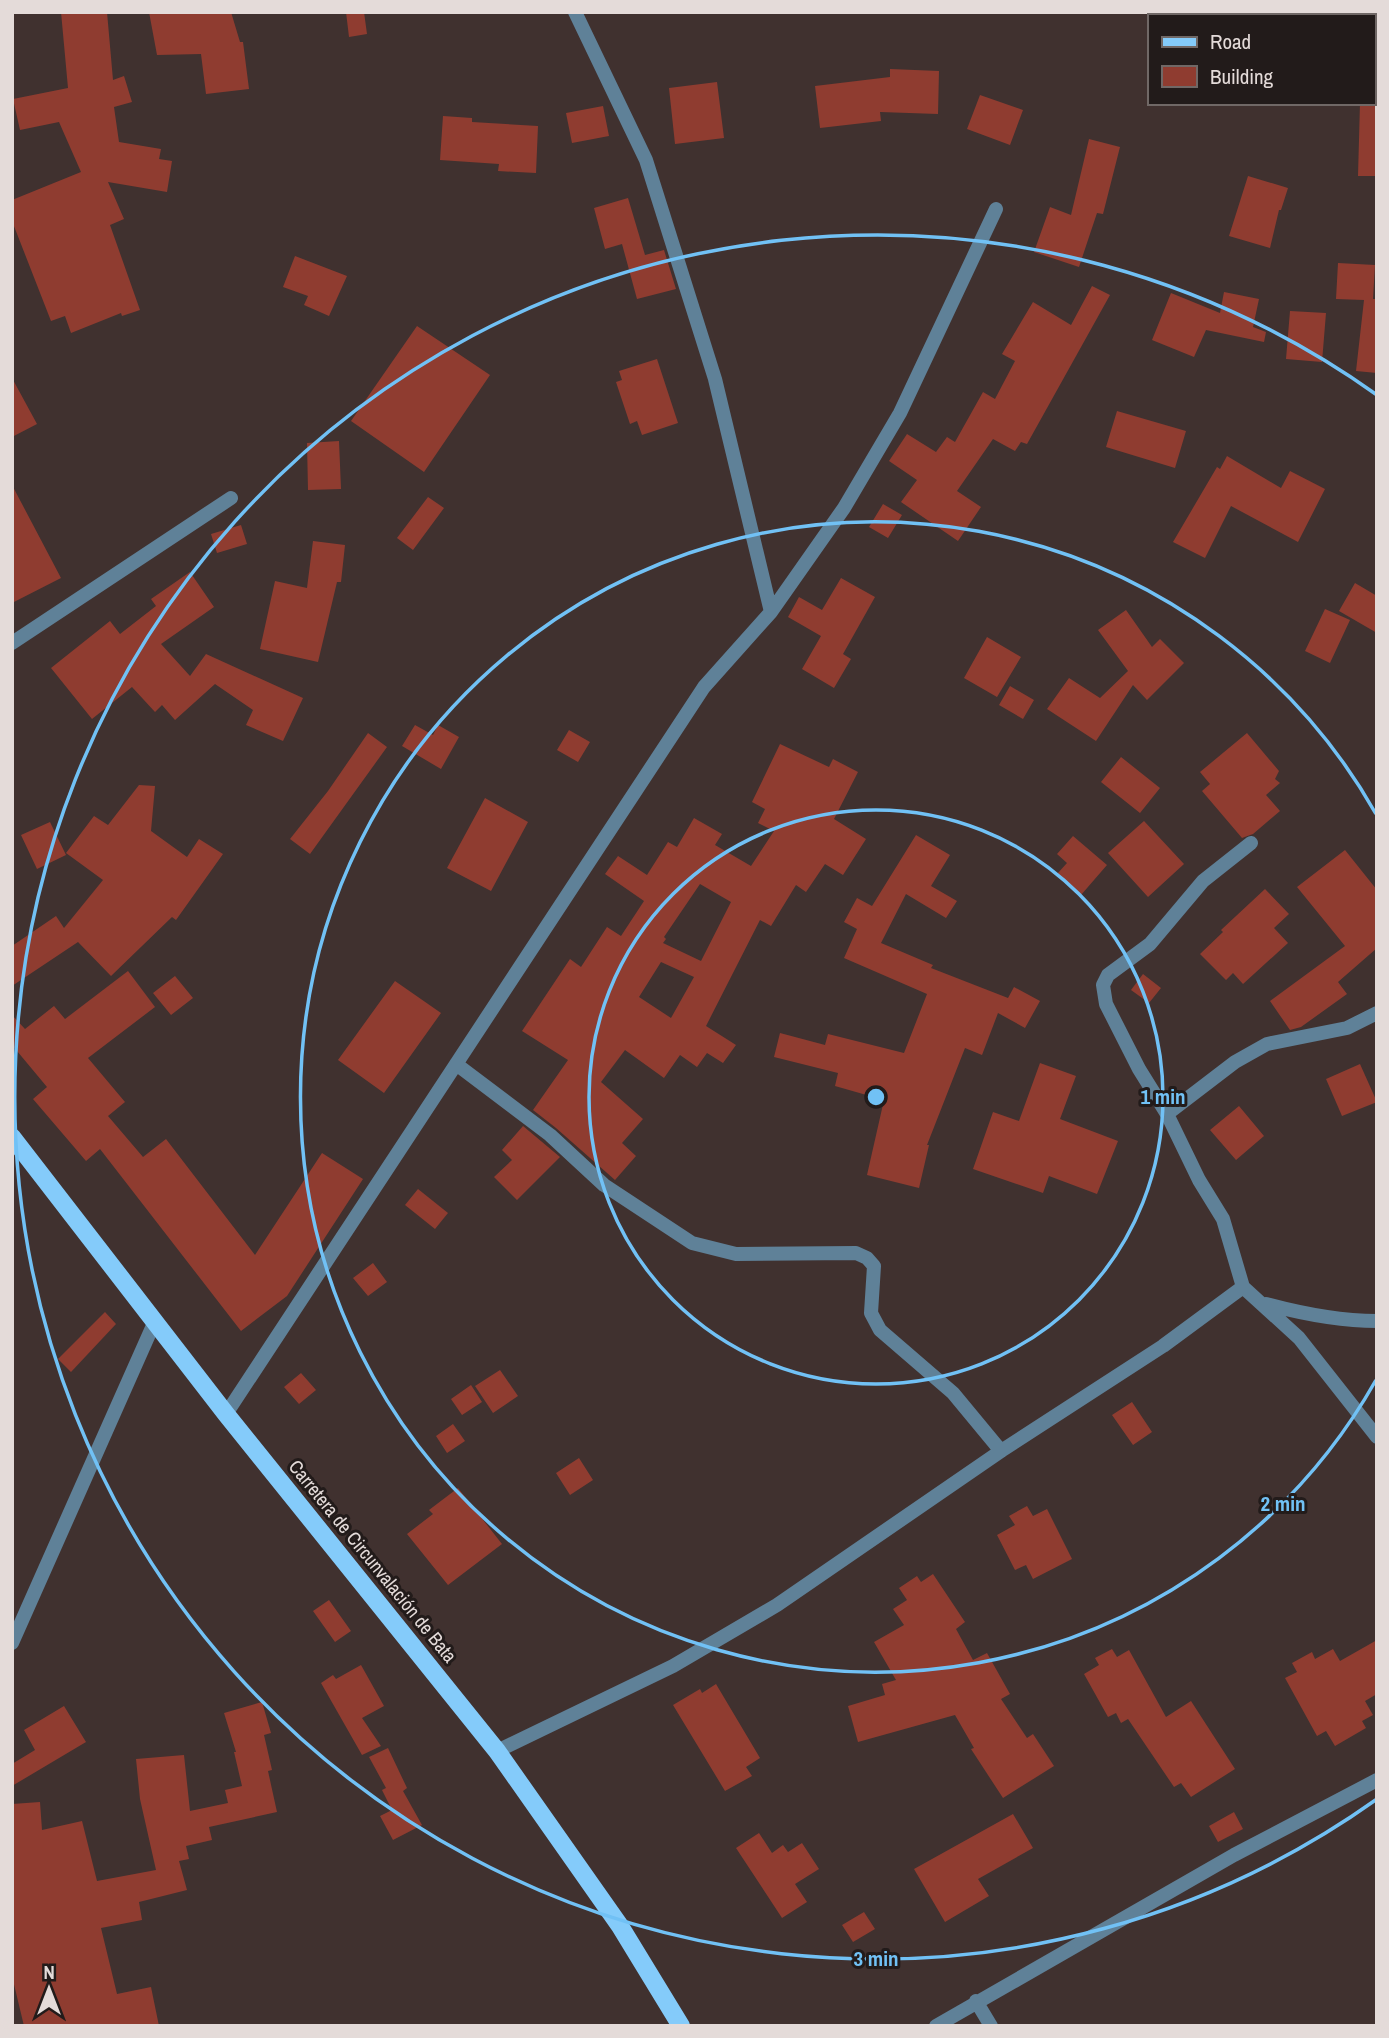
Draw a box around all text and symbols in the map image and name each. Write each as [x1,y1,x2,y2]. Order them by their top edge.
legend [1148,14,1375,105]
text: Road [1210,27,1251,56]
text: Building [1210,62,1274,91]
text: 1 min [1141,1082,1185,1111]
centre of rings [864,1085,888,1109]
street label: Carretera de Circunvalación de Bata [283,1454,463,1668]
text: 2 min [1261,1489,1305,1518]
text: 3 min [854,1944,898,1973]
north arrow [14,1954,84,2024]
text: N [43,1959,55,1985]

